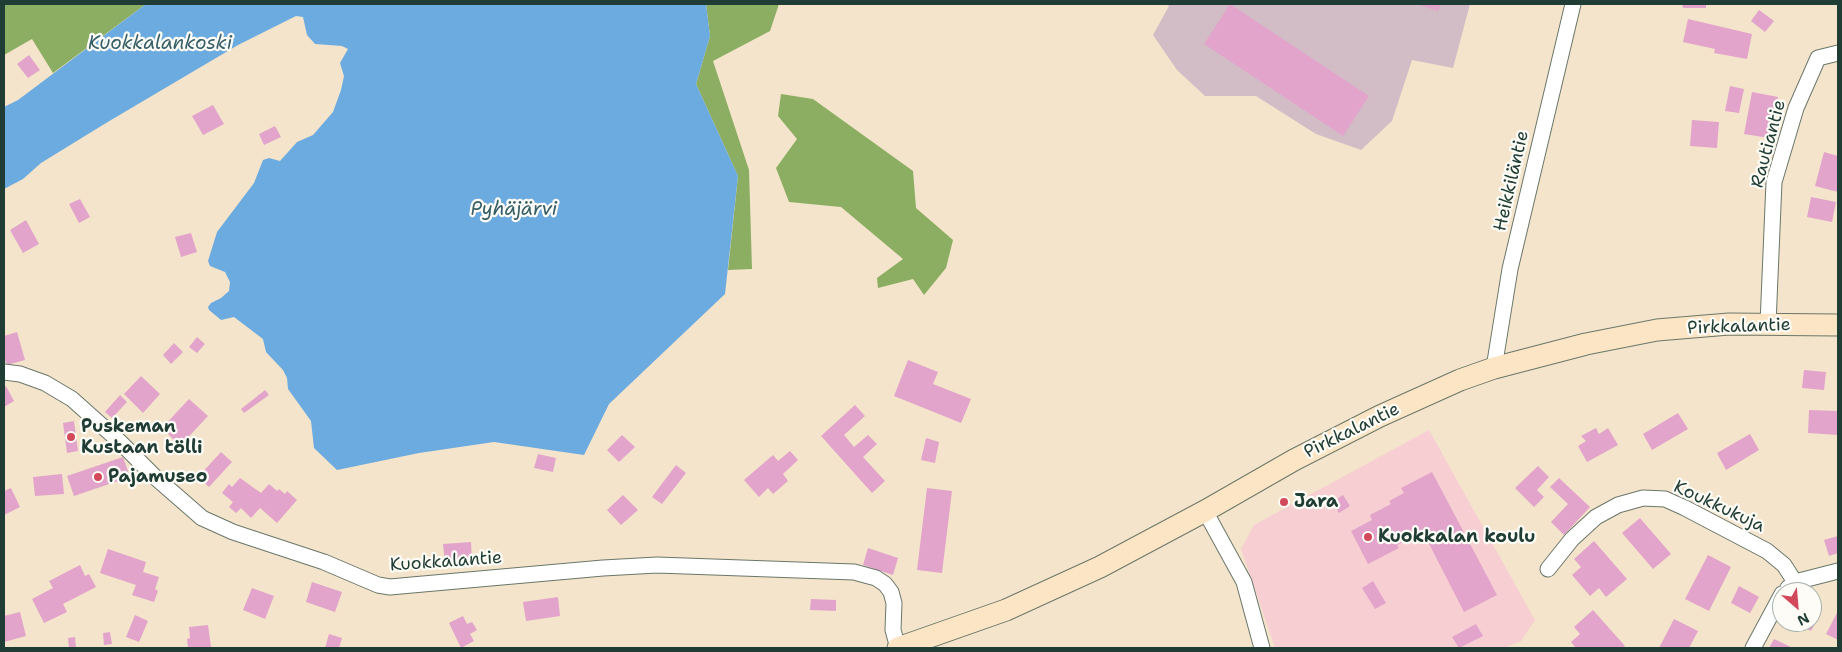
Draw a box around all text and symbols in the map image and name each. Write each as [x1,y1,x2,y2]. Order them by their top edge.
water label: Kuokkalankoski [88,33,232,55]
street label: Rautiantie [1747,98,1791,190]
street label: Heikkiläntie [1490,129,1534,233]
water label: Pyhäjärvi [471,199,557,221]
street label: Pirkkalantie [1687,314,1791,340]
street label: Pirkkalantie [1301,399,1403,463]
place label: Puskeman Kustaan tölli [81,416,203,458]
marker: Puskeman Kustaan tölli [65,431,77,443]
place label: Pajamuseo [108,466,208,488]
marker: Pajamuseo [92,471,104,483]
street label: Koukkukuja [1670,476,1768,538]
place label: Jara [1294,491,1338,513]
marker: Jara [1278,496,1290,508]
place label: Kuokkalan koulu [1378,526,1535,548]
marker: Kuokkalan koulu [1362,531,1374,543]
street label: Kuokkalantie [389,547,503,577]
north arrow [1772,582,1822,632]
text: N [1794,609,1812,630]

